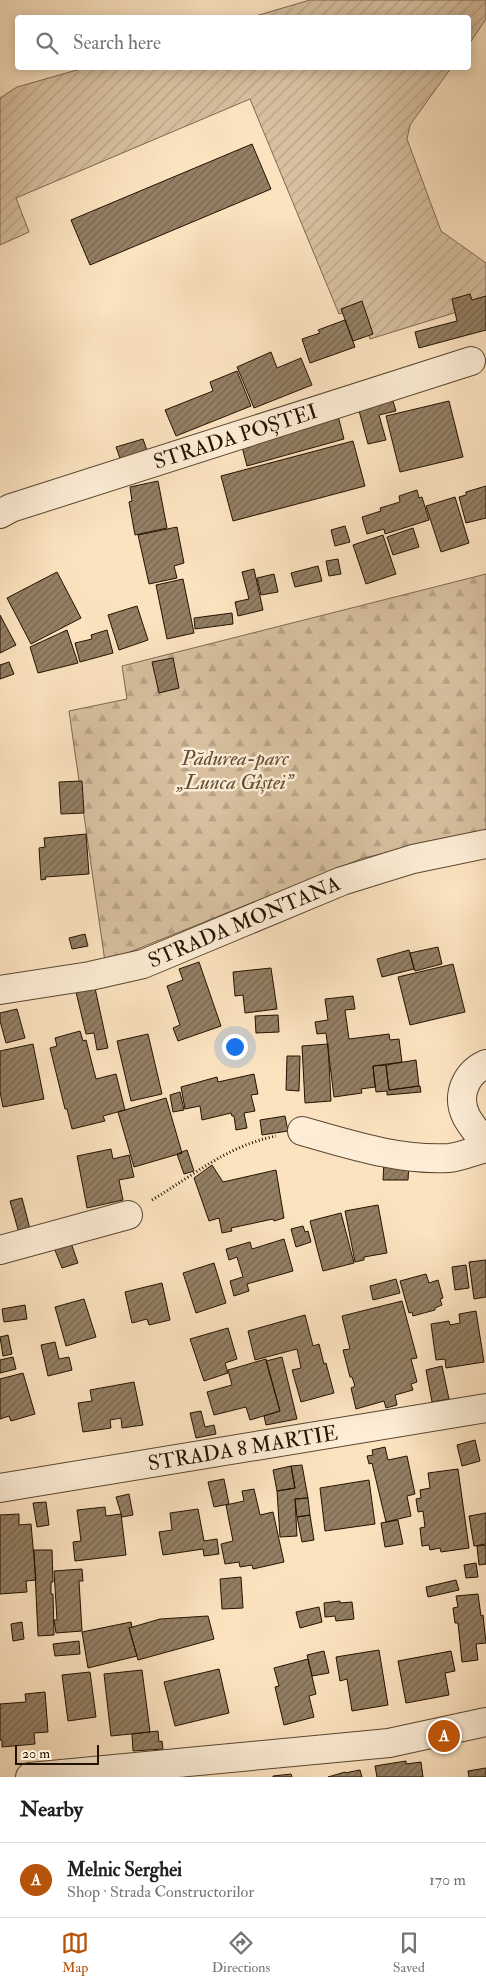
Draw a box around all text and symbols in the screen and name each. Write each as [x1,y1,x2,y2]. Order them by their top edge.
search box [15,15,471,70]
icon: search [33,29,61,57]
text: Search here [73,31,161,55]
street label: STRADA POȘTEI [150,398,321,475]
park label: Pădurea-parc „Lunca Gîștei” [175,745,295,796]
street label: STRADA MONTANA [144,870,344,974]
your location [222,1034,248,1060]
street label: STRADA 8 MARTIE [146,1419,340,1477]
pin: A [428,1717,460,1755]
scale bar [15,1742,99,1765]
text: 20 m [22,1745,50,1762]
text: Nearby [20,1796,83,1823]
text: Melnic Serghei [67,1858,182,1882]
text: A [31,1870,41,1890]
text: 170 m [429,1870,466,1890]
text: Shop · Strada Constructorilor [67,1882,254,1902]
tab: Map [61,1929,89,1976]
tab: Directions [212,1929,270,1976]
tab: Saved [393,1929,425,1976]

